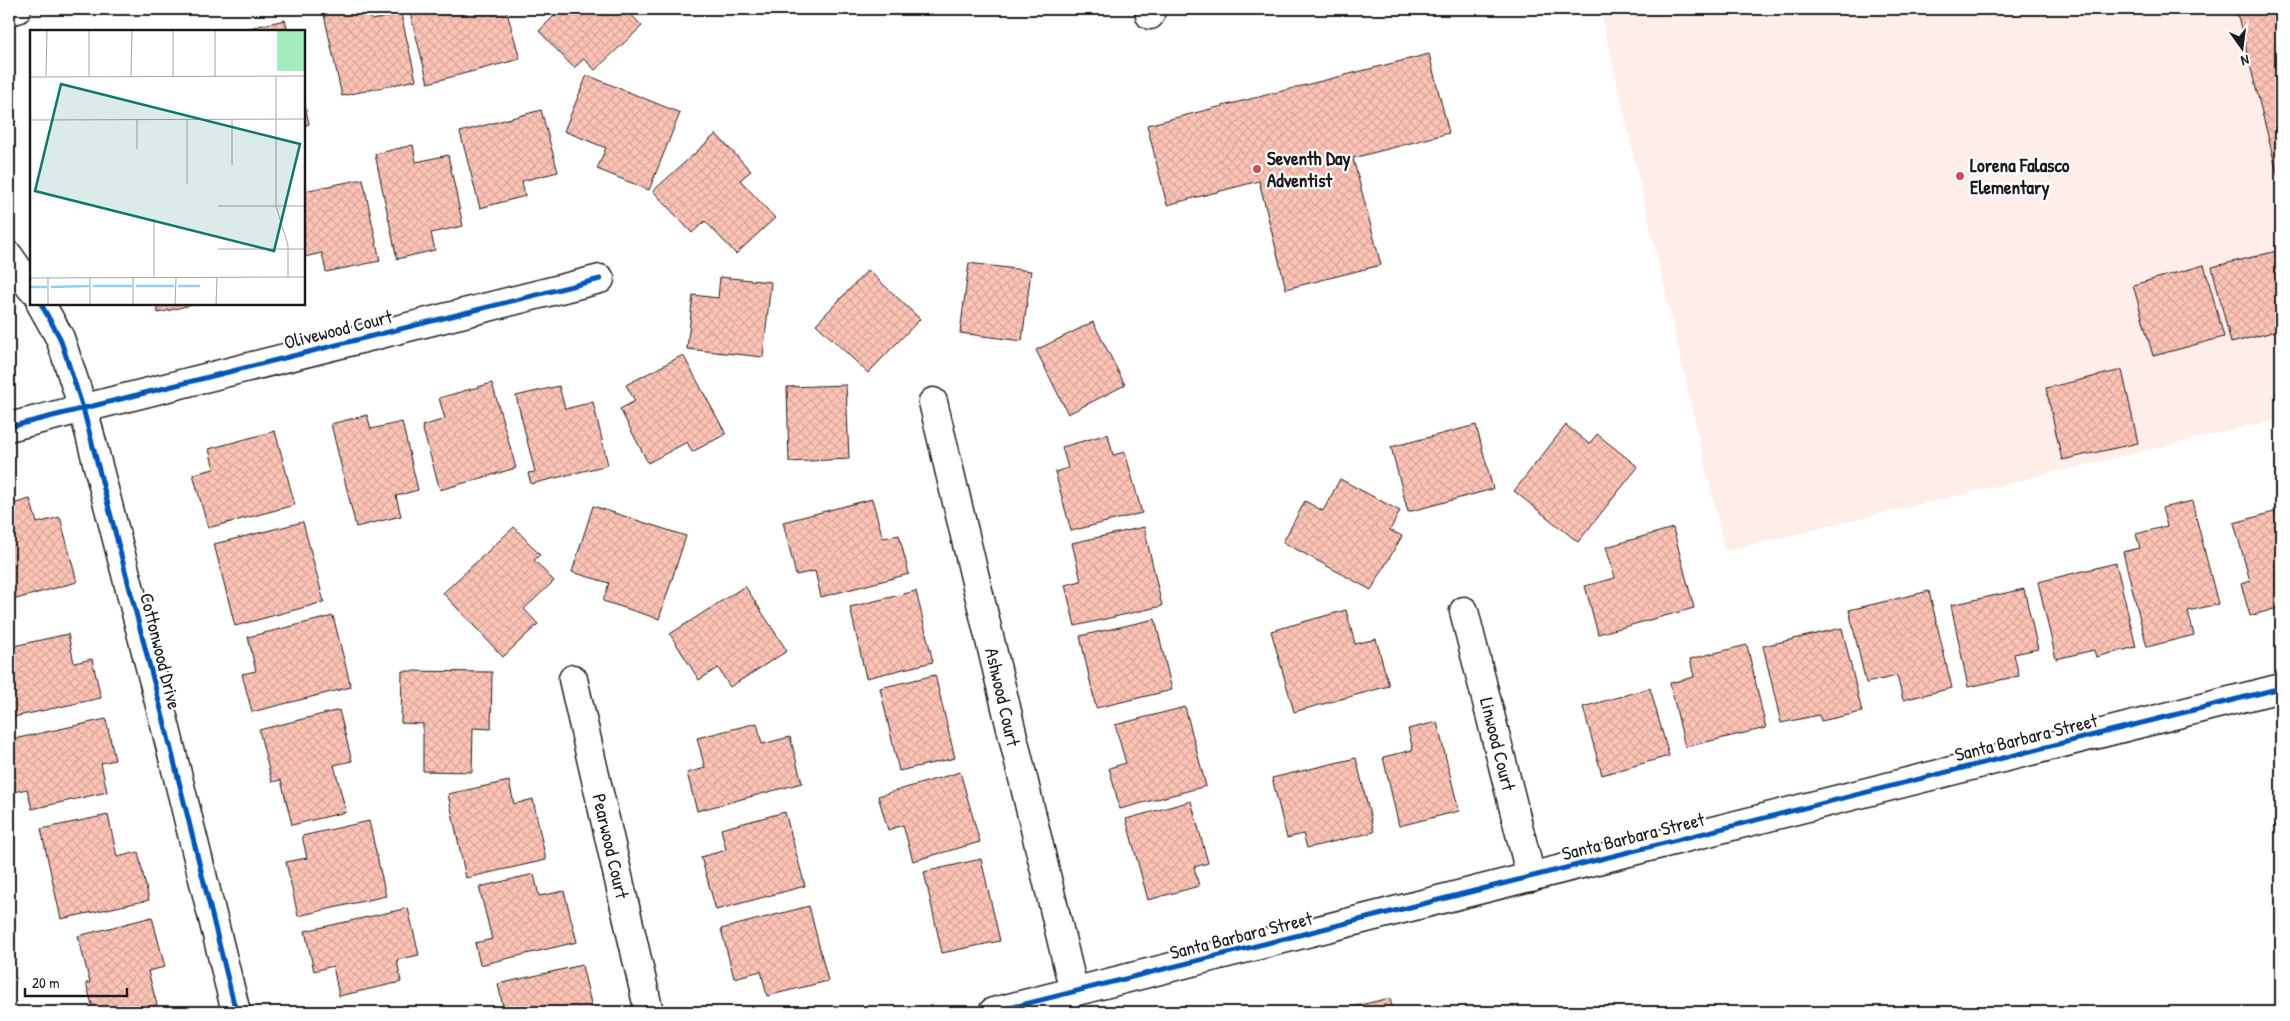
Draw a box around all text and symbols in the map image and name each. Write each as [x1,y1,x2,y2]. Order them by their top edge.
north arrow [2218,22,2268,72]
inset map [30,30,305,305]
text: N [2239,51,2251,71]
place label: Seventh Day Adventist [1267,145,1350,193]
place label: Lorena Falasco Elementary [1970,152,2070,201]
marker: Seventh Day Adventist [1251,163,1263,175]
marker: Lorena Falasco Elementary [1954,170,1966,182]
street label: Olivewood Court [281,303,395,355]
street label: Cottonwood Drive [134,590,188,712]
street label: Ashwood Court [979,645,1027,749]
street label: Linwood Court [1474,695,1522,794]
street label: Santa Barbara Street [1952,707,2100,767]
street label: Pearwood Court [586,791,636,901]
street label: Santa Barbara Street [1559,806,1707,866]
street label: Santa Barbara Street [1167,905,1315,965]
scale bar [25,966,128,998]
text: 20 m [32,972,59,993]

